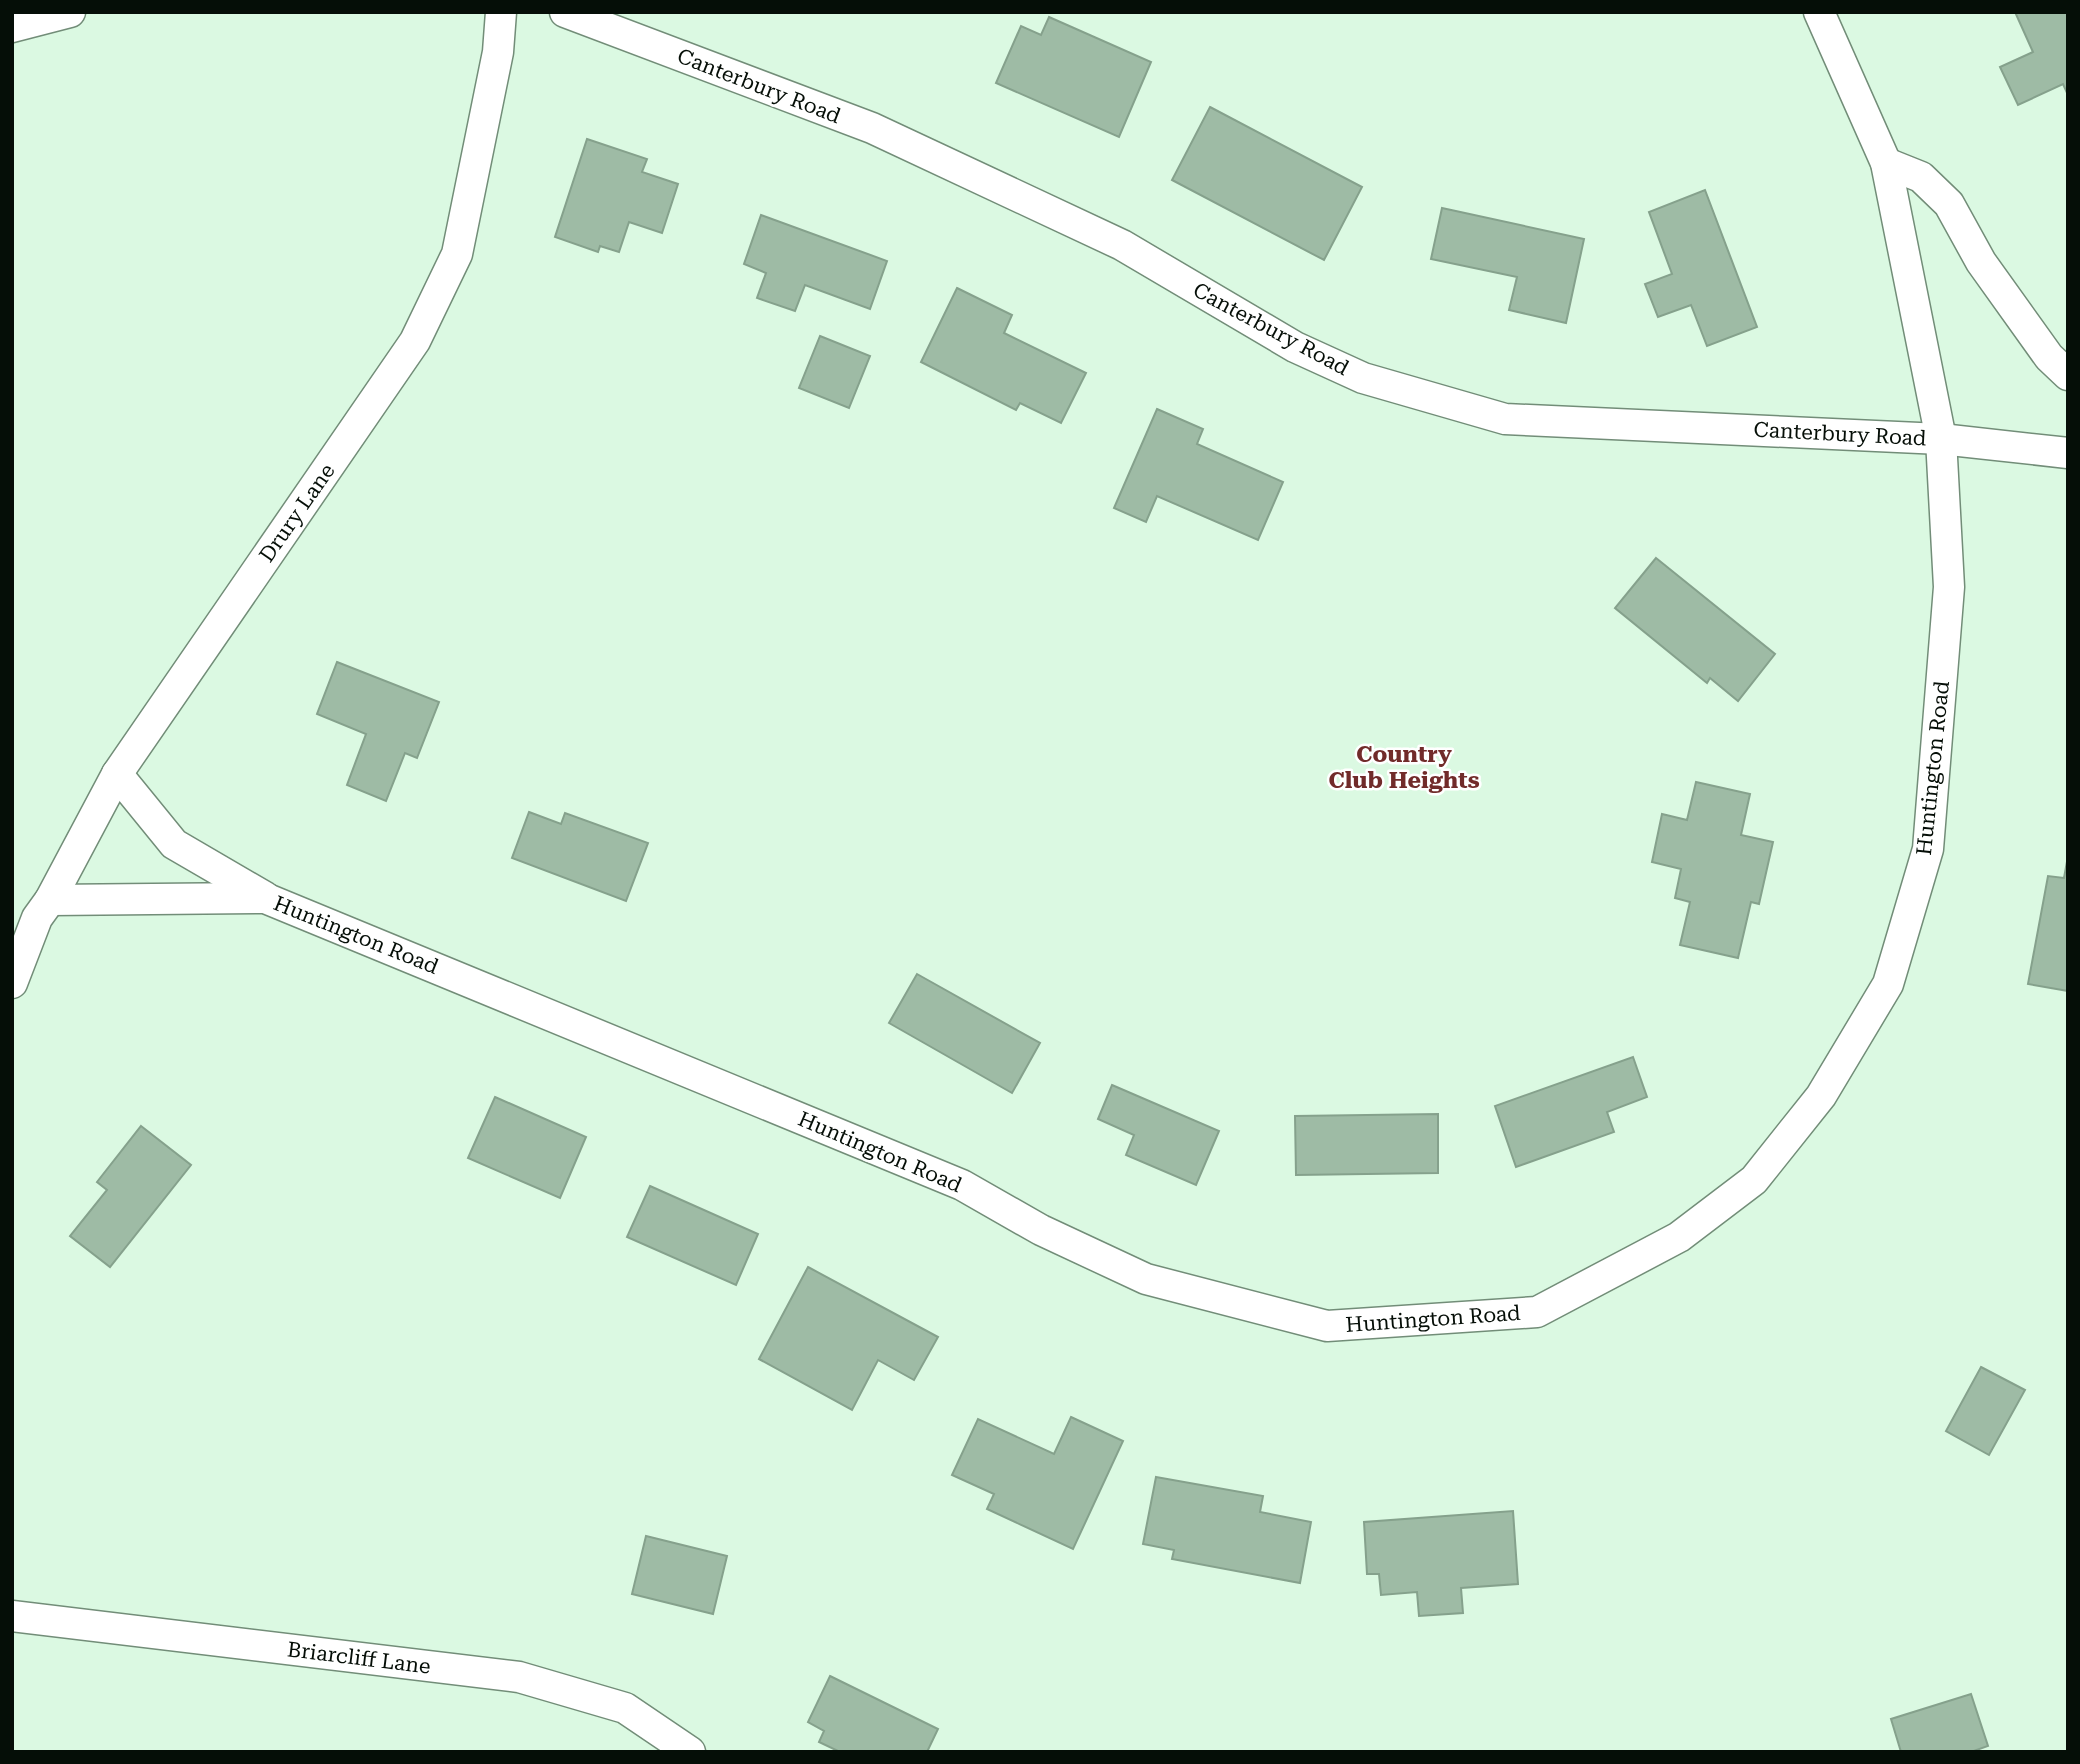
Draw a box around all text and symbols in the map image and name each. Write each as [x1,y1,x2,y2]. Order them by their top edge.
street label: Canterbury Road [674,44,844,128]
street label: Canterbury Road [1189,278,1353,380]
street label: Canterbury Road [1753,417,1927,451]
street label: Drury Lane [254,459,340,567]
street label: Huntington Road [1912,679,1954,856]
district label: Country Club Heights [1328,741,1480,794]
street label: Huntington Road [270,891,442,979]
street label: Huntington Road [795,1107,966,1198]
street label: Huntington Road [1345,1301,1522,1337]
street label: Briarcliff Lane [286,1637,432,1679]

